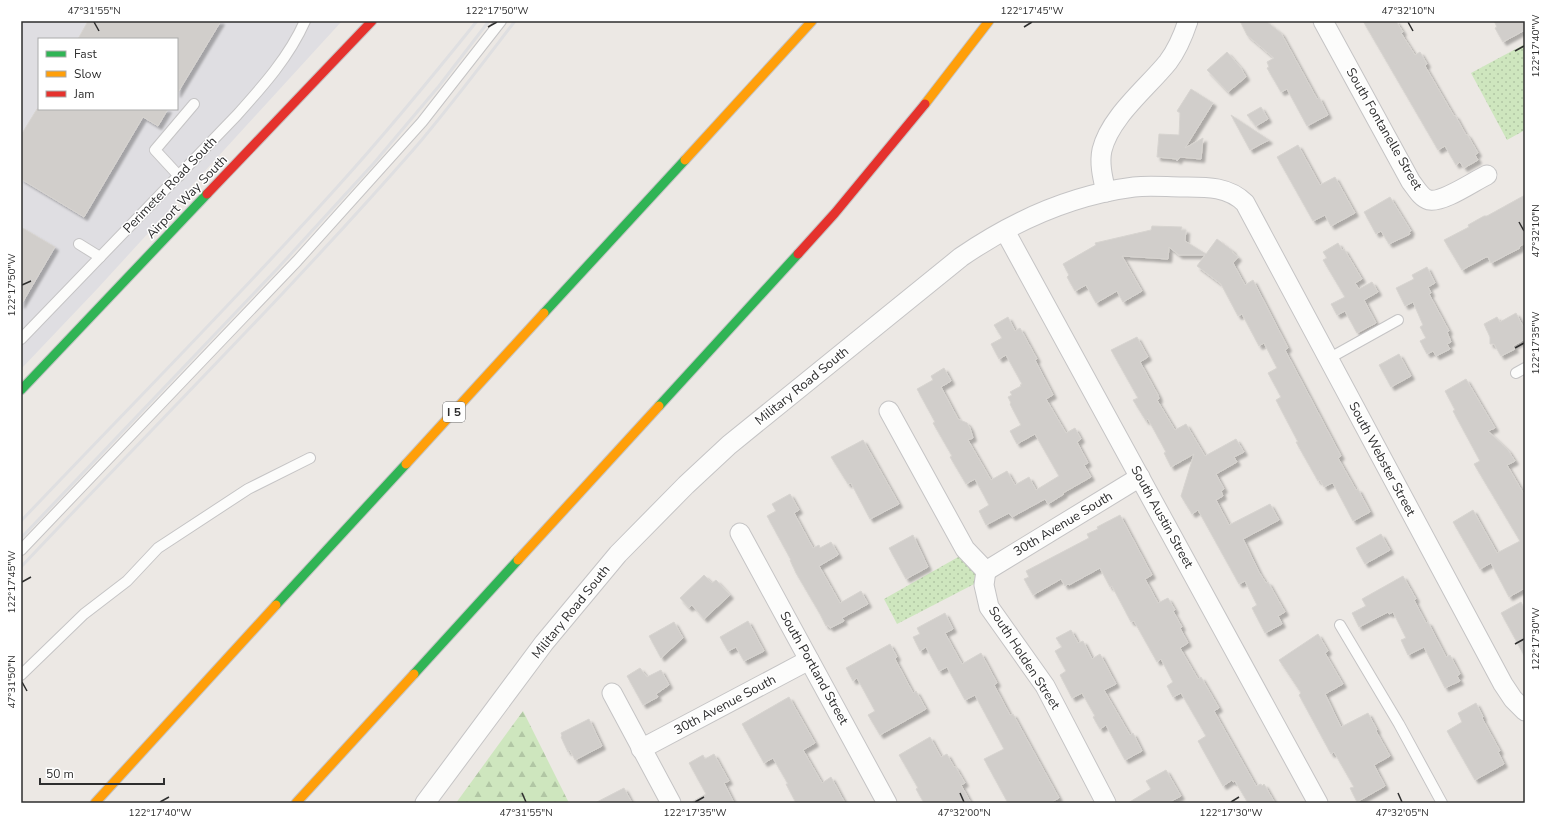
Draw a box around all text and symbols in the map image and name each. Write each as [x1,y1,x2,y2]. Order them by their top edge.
text: 47°31'55"N [67,4,121,18]
text: 122°17'50"W [466,4,528,18]
text: 122°17'45"W [1001,4,1063,18]
text: 47°32'10"N [1381,4,1435,18]
text: 122°17'40"W [1529,15,1543,77]
legend [38,38,178,110]
text: Fast [74,46,97,62]
street label: South Fontanelle Street [1342,65,1427,194]
text: Slow [74,66,102,82]
text: Jam [73,86,95,102]
street label: Perimeter Road South [119,133,221,237]
street label: Airport Way South [142,151,232,243]
text: 47°32'10"N [1529,204,1543,258]
text: 122°17'50"W [5,254,19,316]
text: 122°17'35"W [1529,312,1543,374]
street label: Military Road South [751,343,853,429]
street label: South Webster Street [1344,399,1420,520]
road number: I 5 [443,402,465,422]
street label: South Austin Street [1126,463,1198,572]
street label: 30th Avenue South [1010,487,1116,561]
text: 122°17'45"W [5,551,19,613]
street label: Military Road South [528,561,614,663]
street label: South Holden Street [984,603,1064,713]
street label: South Portland Street [775,608,853,728]
text: 122°17'30"W [1529,608,1543,670]
text: 47°31'50"N [5,655,19,709]
street label: 30th Avenue South [671,671,779,739]
scale bar [40,760,164,786]
text: 50 m [46,766,74,782]
text: 122°17'40"W [129,806,191,820]
text: 47°31'55"N [499,806,553,820]
text: 122°17'35"W [664,806,726,820]
text: 47°32'00"N [937,806,991,820]
text: 122°17'30"W [1200,806,1262,820]
text: 47°32'05"N [1375,806,1429,820]

